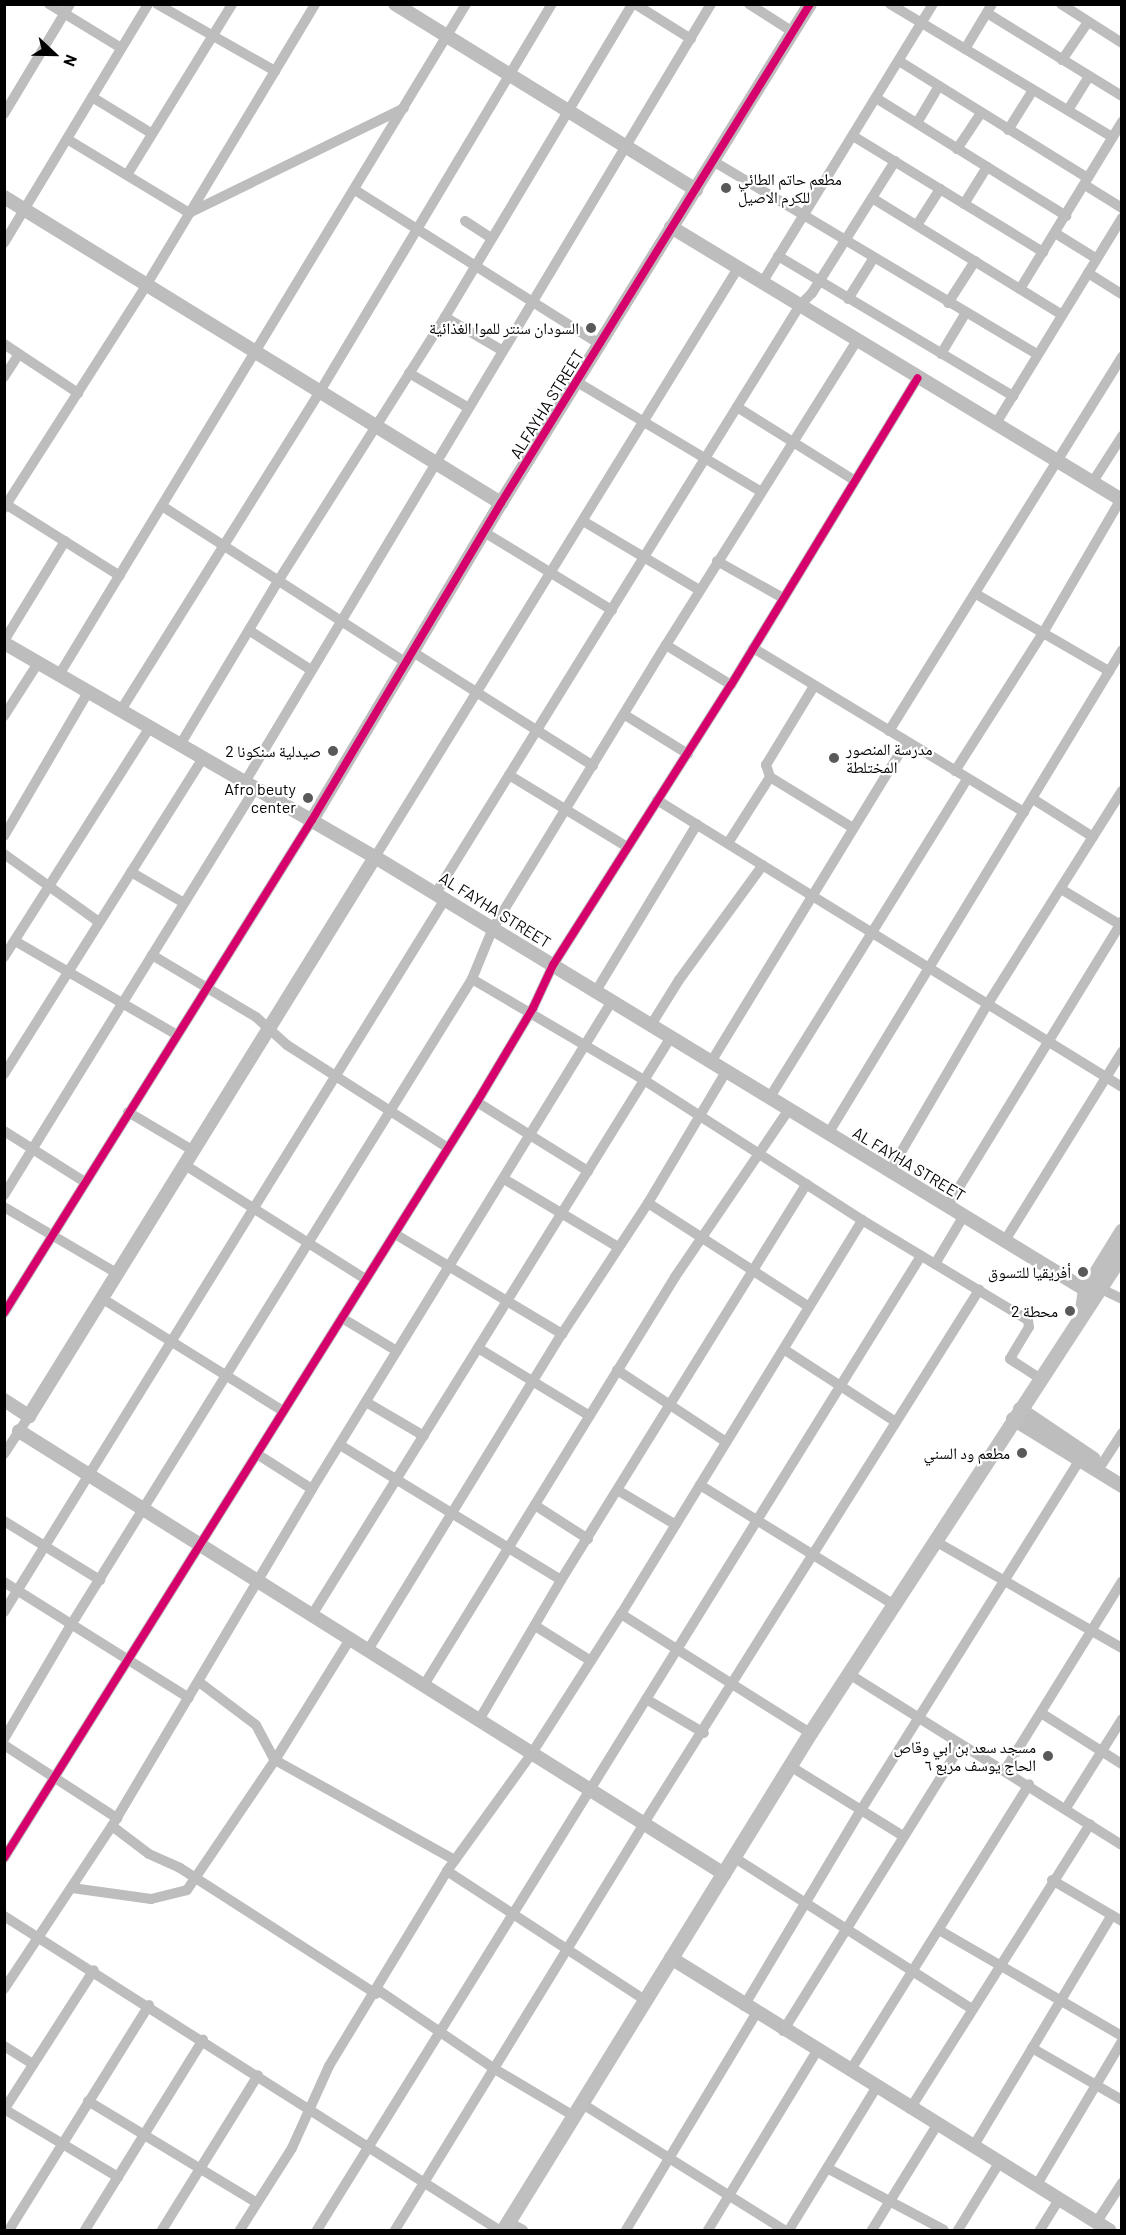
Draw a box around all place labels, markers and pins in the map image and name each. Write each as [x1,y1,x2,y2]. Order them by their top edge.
place label: مطعم حاتم الطائي للكرم الاصيل [738,169,842,207]
marker: مطعم حاتم الطائي للكرم الاصيل [719,181,733,195]
place label: السودان سنتر للموا الغذائية [429,318,579,338]
marker: السودان سنتر للموا الغذائية [584,321,598,335]
place label: مدرسة المنصور المختلطة [846,739,933,777]
place label: صيدلية سنكونا 2 [225,741,321,761]
marker: صيدلية سنكونا 2 [326,744,340,758]
marker: مدرسة المنصور المختلطة [827,751,841,765]
place label: Afro beuty center [224,779,296,817]
marker: Afro beuty center [301,791,315,805]
place label: أفريقيا للتسوق [988,1262,1071,1282]
marker: أفريقيا للتسوق [1076,1265,1090,1279]
place label: محطة 2 [1011,1301,1058,1321]
marker: محطة 2 [1063,1304,1077,1318]
place label: مطعم ود السني [924,1443,1010,1463]
marker: مطعم ود السني [1015,1446,1029,1460]
place label: مسجد سعد بن ابي وقاص الحاج يوسف مربع ٦ [894,1737,1036,1775]
marker: مسجد سعد بن ابي وقاص الحاج يوسف مربع ٦ [1041,1749,1055,1763]

